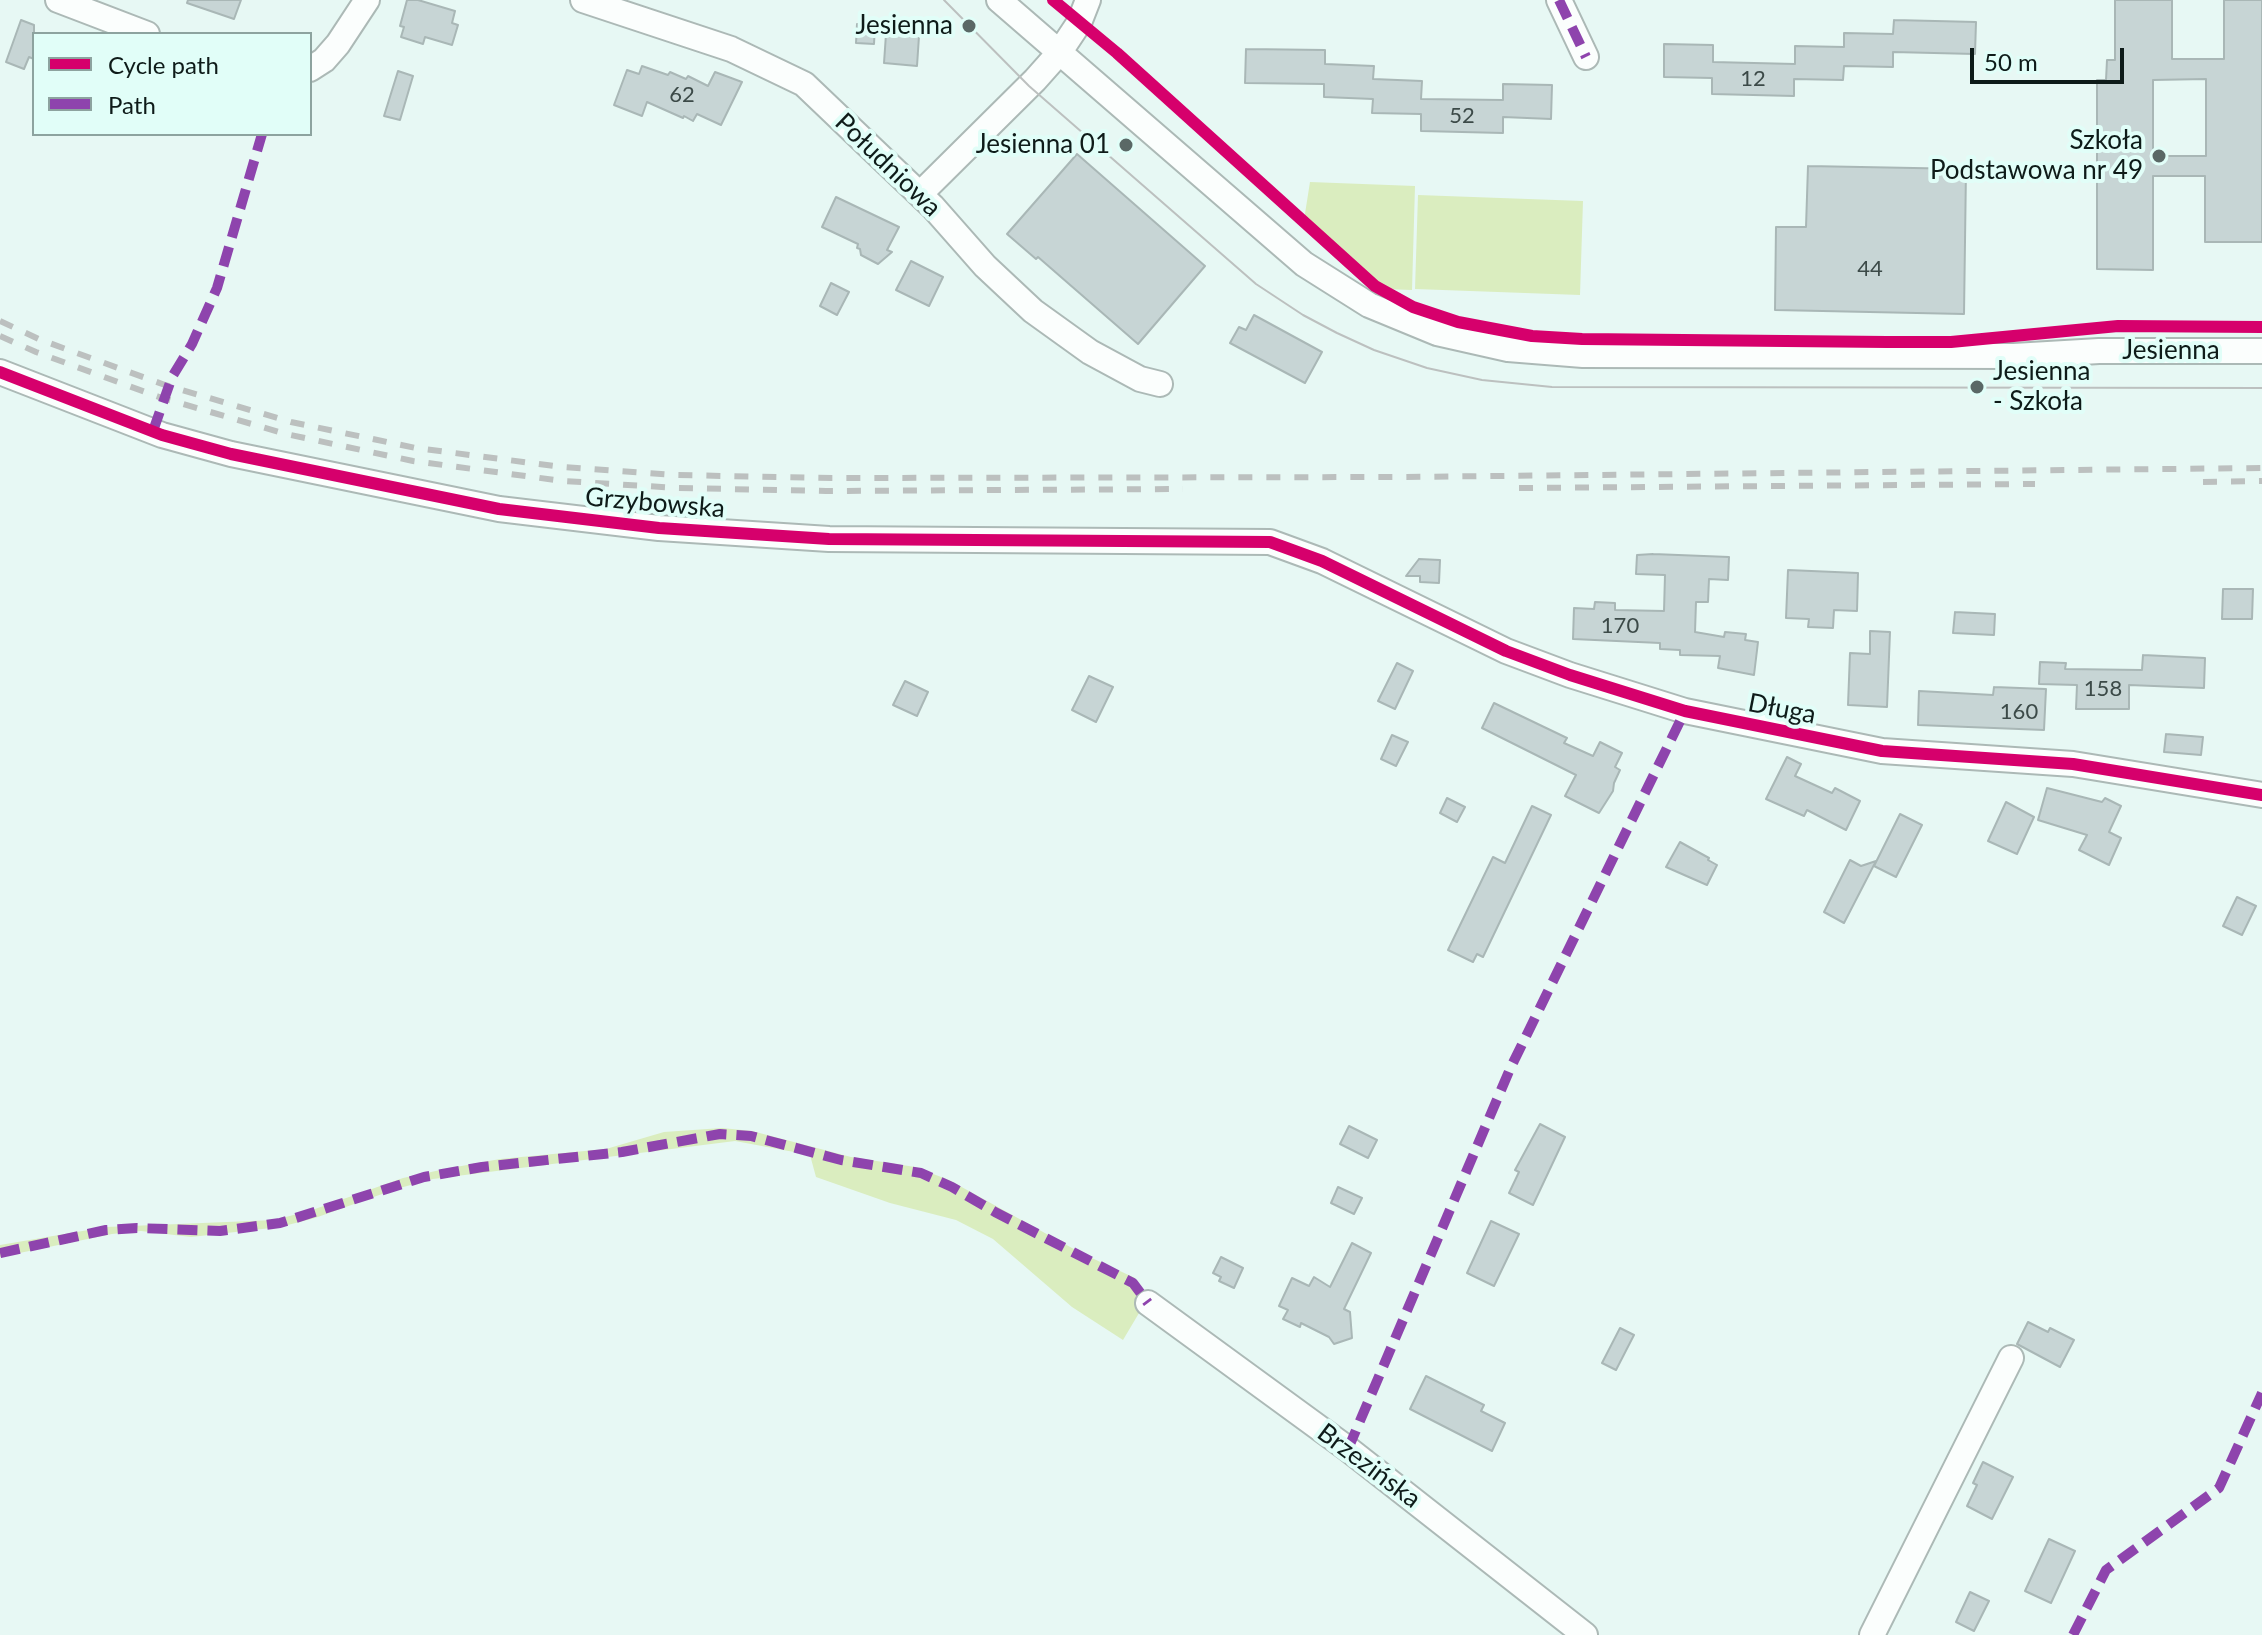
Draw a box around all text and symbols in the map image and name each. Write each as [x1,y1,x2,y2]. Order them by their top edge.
place label: Jesienna [856,10,953,42]
marker: Jesienna [960,17,978,35]
legend [32,32,312,136]
scale bar [1974,32,2128,82]
text: 50 m [1984,47,2038,76]
text: Cycle path [108,50,219,79]
house number: 12 [1740,66,1766,92]
house number: 62 [669,82,695,108]
text: Path [108,90,156,119]
house number: 52 [1449,103,1475,129]
street label: Południowa [829,107,947,223]
place label: Szkoła Podstawowa nr 49 [1930,125,2143,186]
place label: Jesienna 01 [976,129,1110,161]
marker: Jesienna 01 [1117,136,1135,154]
marker: Szkoła Podstawowa nr 49 [2150,147,2168,165]
house number: 44 [1857,256,1883,282]
street label: Jesienna [2122,335,2220,367]
place label: Jesienna - Szkoła [1993,356,2090,418]
marker: Jesienna - Szkoła [1968,378,1986,396]
street label: Grzybowska [584,481,726,525]
house number: 170 [1601,613,1639,639]
house number: 158 [2084,676,2122,702]
street label: Długa [1745,687,1819,731]
house number: 160 [2000,699,2038,725]
street label: Brzezińska [1311,1417,1427,1515]

